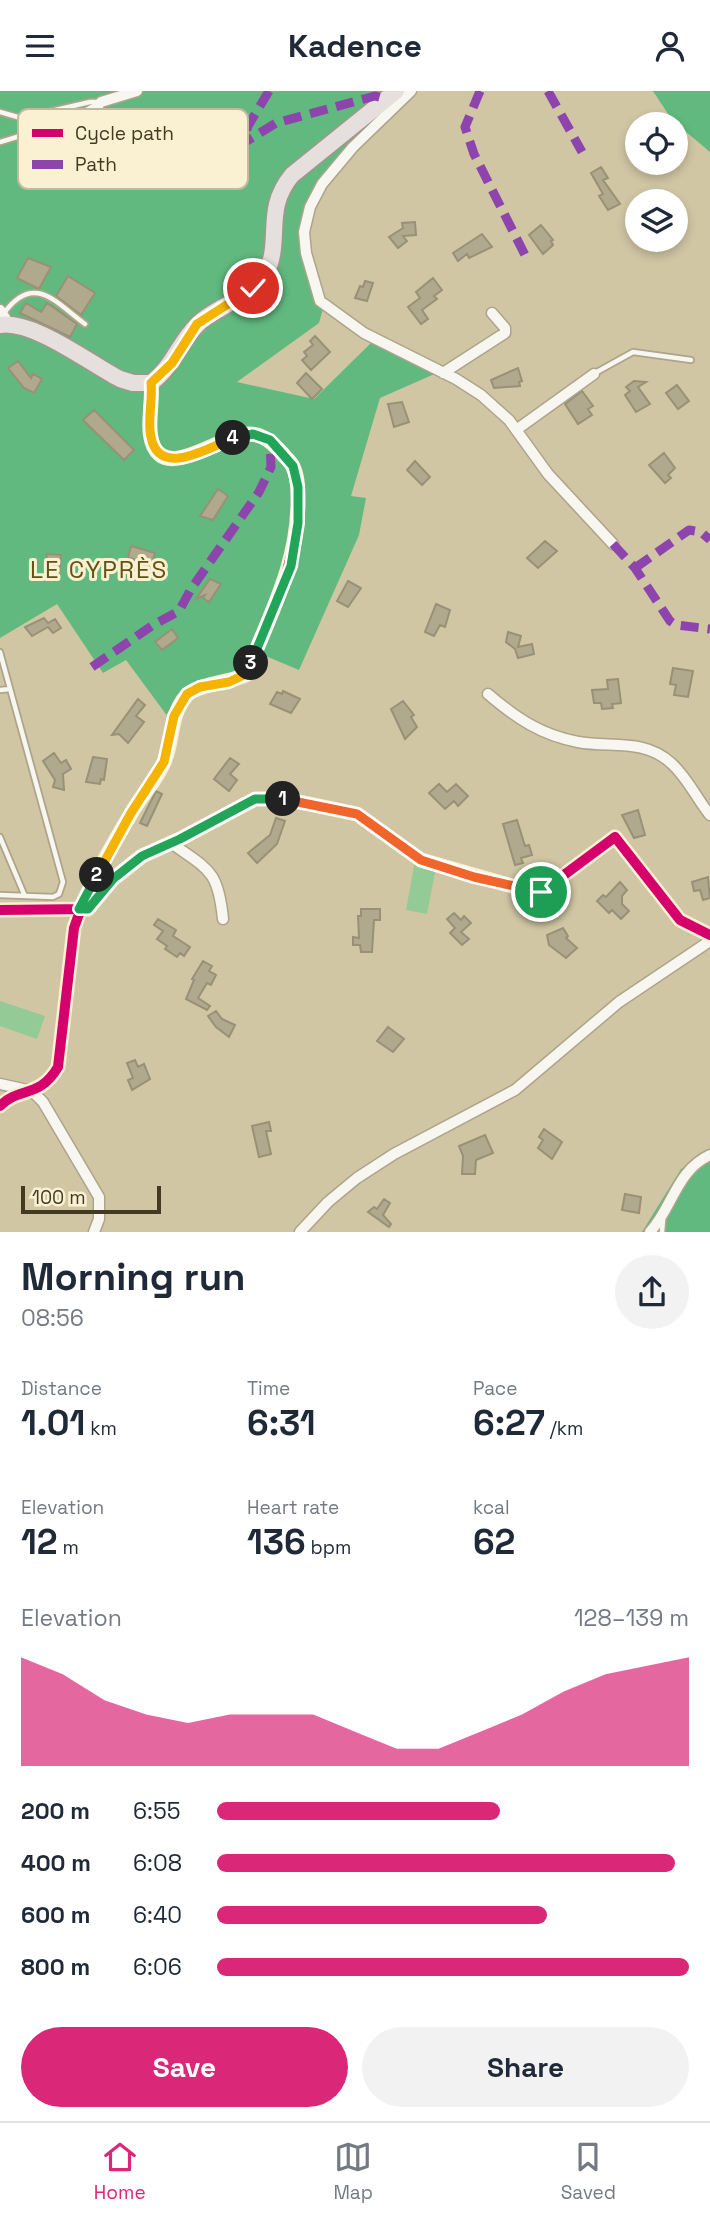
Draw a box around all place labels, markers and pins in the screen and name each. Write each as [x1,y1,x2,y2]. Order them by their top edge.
pin [223,258,283,318]
pin: 4 [216,421,250,455]
pin: 3 [233,645,268,681]
pin: 1 [266,781,300,817]
pin: 2 [80,857,114,893]
pin [511,862,571,922]

